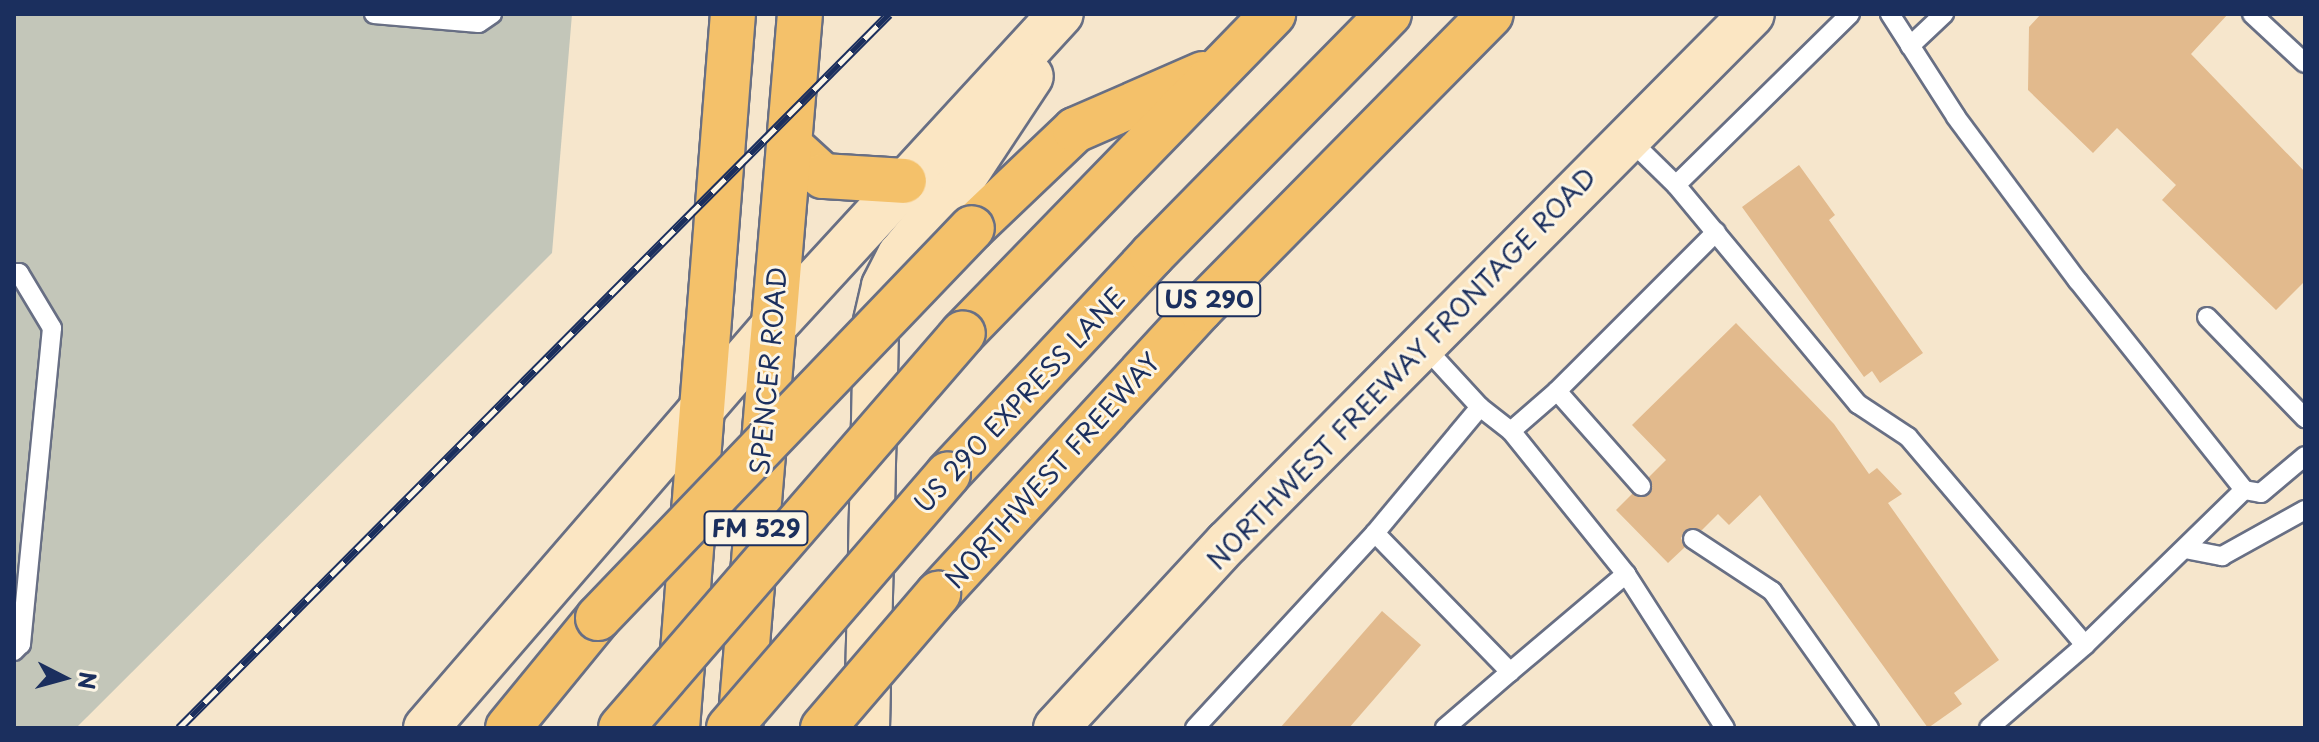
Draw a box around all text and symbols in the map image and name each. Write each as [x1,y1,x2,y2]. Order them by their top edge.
street label: NORTHWEST FREEWAY FRONTAGE ROAD [1200,161,1602,575]
street label: SPENCER ROAD [743,264,793,478]
road number: US 290 [1155,279,1263,319]
street label: US 290 EXPRESS LANE [906,280,1132,520]
street label: NORTHWEST FREEWAY [938,346,1166,594]
road number: FM 529 [702,508,810,548]
north arrow [24,638,104,718]
text: N [71,670,106,691]

